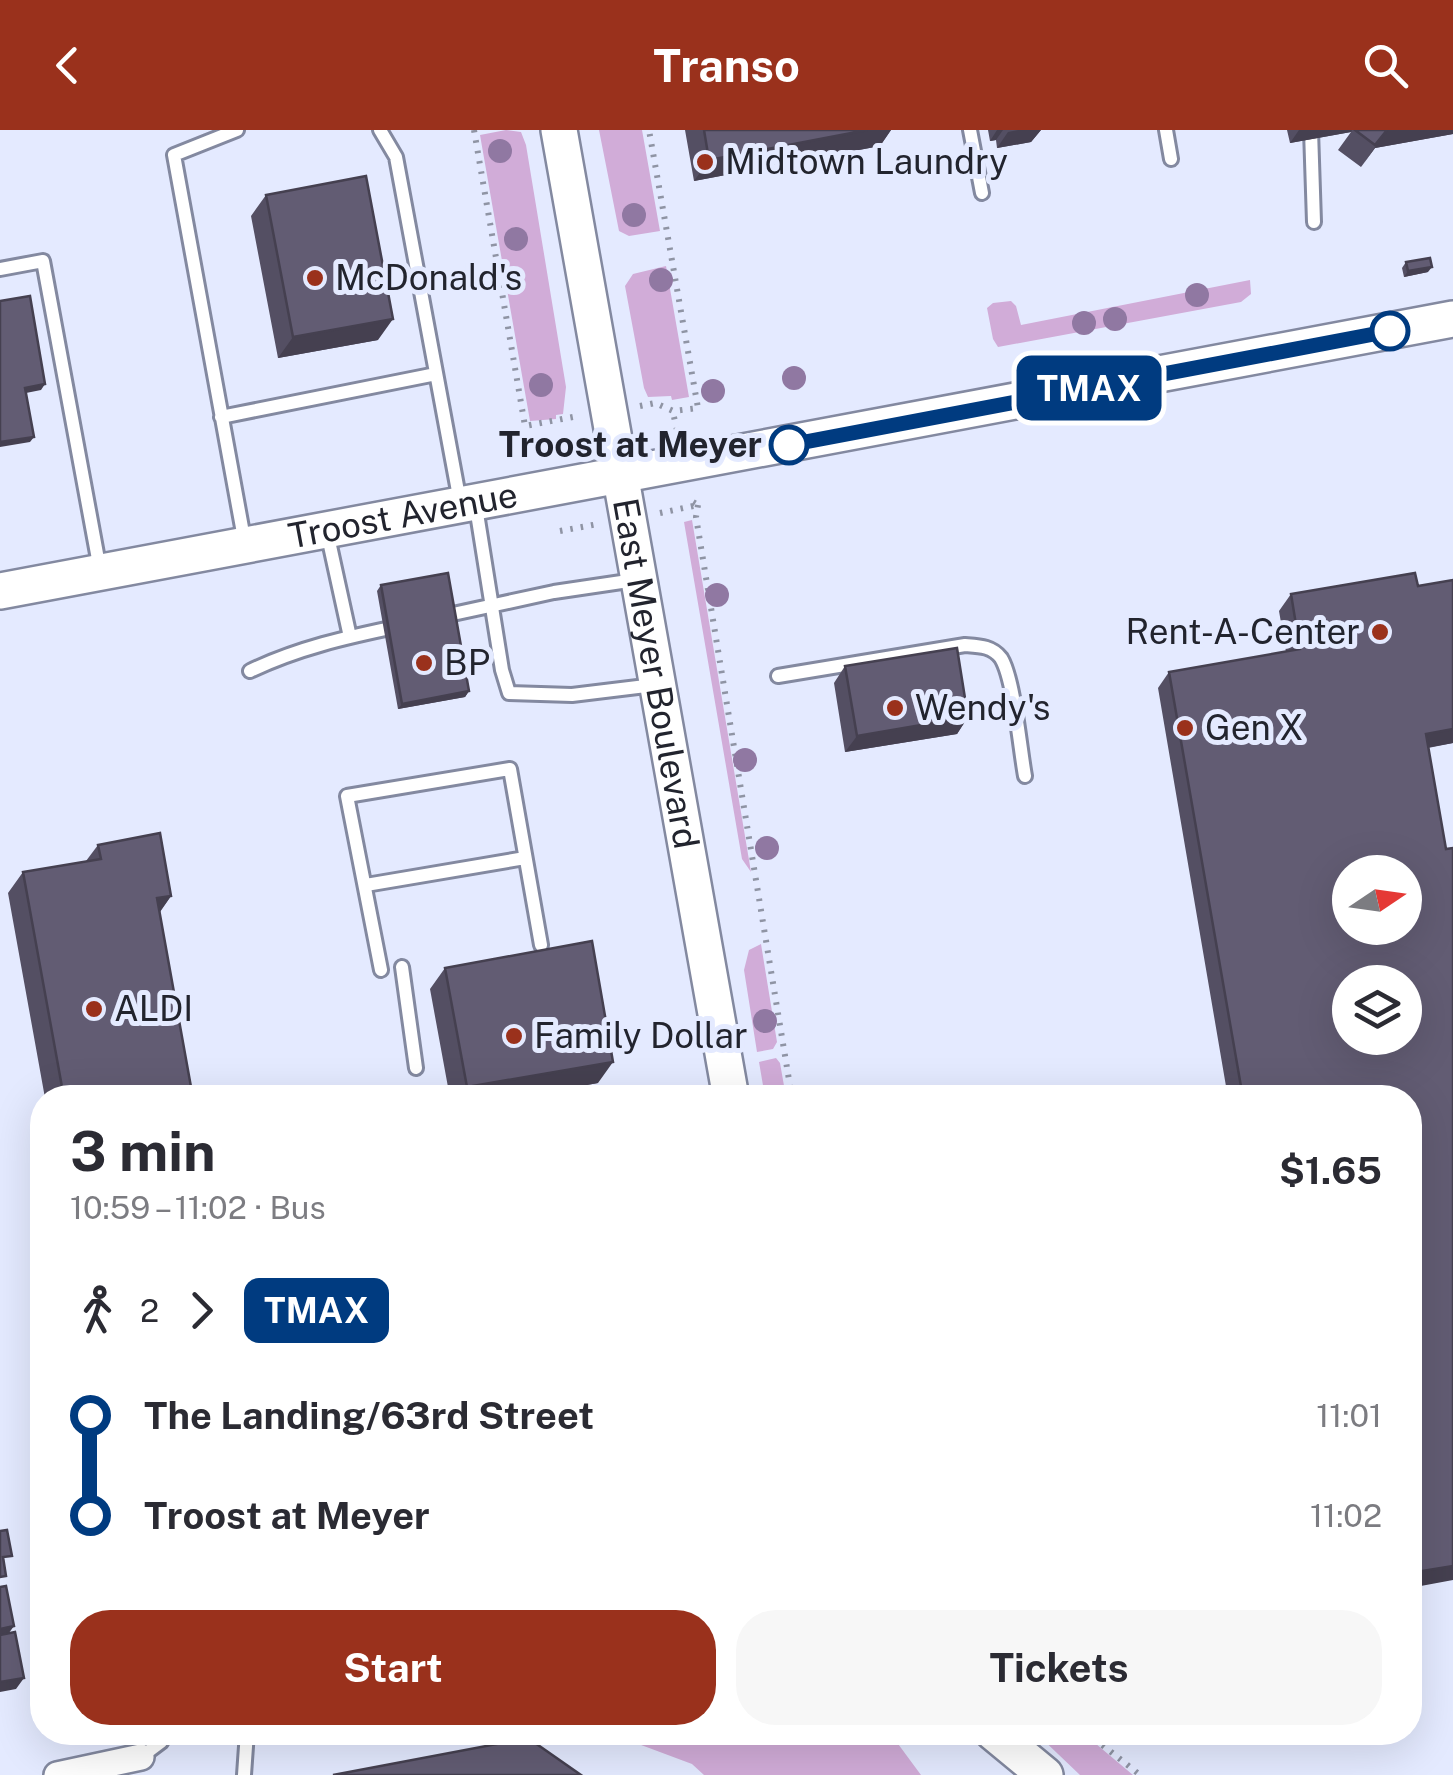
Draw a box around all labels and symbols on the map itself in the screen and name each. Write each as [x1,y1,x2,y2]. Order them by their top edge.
place label: Midtown Laundry [725,141,1008,182]
marker: Midtown Laundry [694,151,716,173]
place label: McDonald's [335,257,522,298]
marker: McDonald's [304,267,326,289]
unlabelled marker [1371,312,1409,350]
line badge: TMAX [1019,356,1159,420]
place label: Troost at Meyer [499,424,762,465]
marker: Troost at Meyer [770,426,808,464]
street label: Troost Avenue [285,474,521,557]
street label: East Meyer Boulevard [605,495,707,852]
place label: Rent-A-Center [1126,611,1360,652]
marker: Rent-A-Center [1369,621,1391,643]
place label: BP [444,642,490,683]
marker: BP [413,652,435,674]
place label: Wendy's [915,687,1051,728]
marker: Wendy's [884,697,906,719]
place label: Gen X [1205,707,1303,748]
marker: Gen X [1174,717,1196,739]
north arrow [1332,855,1422,945]
place label: ALDI [114,988,193,1029]
marker: ALDI [83,998,105,1020]
place label: Family Dollar [534,1015,748,1056]
marker: Family Dollar [503,1025,525,1047]

